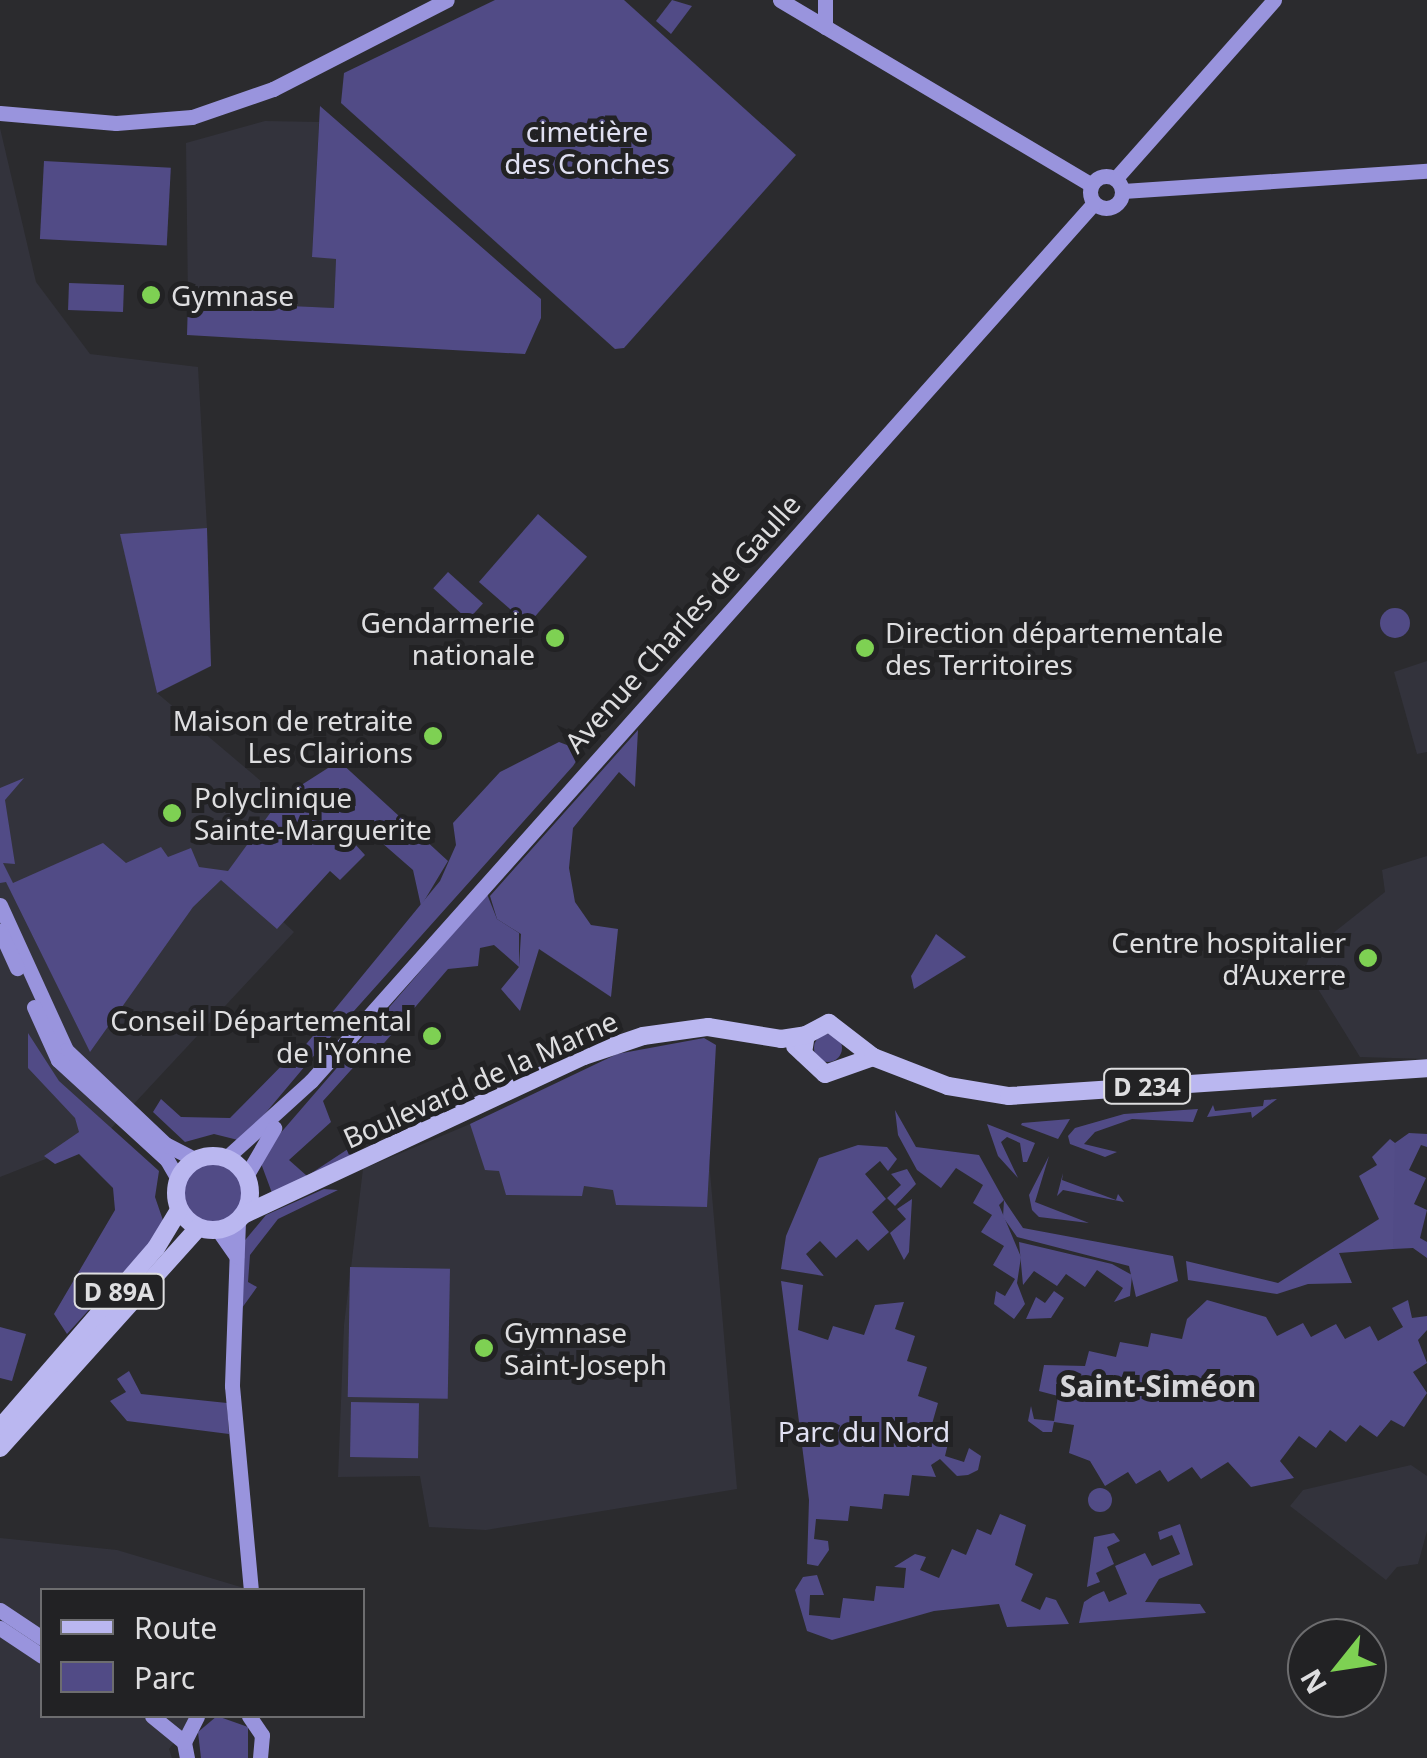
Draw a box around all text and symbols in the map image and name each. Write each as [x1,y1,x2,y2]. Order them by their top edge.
park label: cimetière des Conches [504,114,670,180]
place label: Gymnase [171,278,294,312]
marker: Gymnase [140,284,162,306]
street label: Avenue Charles de Gaulle [557,487,807,759]
place label: Gendarmerie nationale [360,605,535,671]
place label: Direction départementale des Territoires [885,615,1223,681]
marker: Gendarmerie nationale [544,627,566,649]
marker: Direction départementale des Territoires [854,637,876,659]
place label: Maison de retraite Les Clairions [173,703,413,769]
marker: Maison de retraite Les Clairions [422,725,444,747]
place label: Polyclinique Sainte-Marguerite [194,780,432,846]
marker: Polyclinique Sainte-Marguerite [159,800,185,826]
place label: Centre hospitalier d’Auxerre [1111,925,1346,991]
marker: Centre hospitalier d’Auxerre [1355,945,1381,971]
place label: Conseil Départemental de l'Yonne [110,1003,412,1069]
street label: Boulevard de la Marne [338,1003,622,1155]
marker: Conseil Départemental de l'Yonne [421,1025,443,1047]
road number: D 234 [1102,1066,1192,1106]
road number: D 89A [72,1271,166,1311]
place label: Gymnase Saint-Joseph [504,1315,667,1381]
marker: Gymnase Saint-Joseph [473,1337,495,1359]
district label: Saint-Siméon [1060,1368,1256,1404]
park label: Parc du Nord [778,1414,950,1448]
legend [40,1588,365,1718]
text: Route [134,1607,217,1648]
north arrow [1287,1618,1387,1718]
text: Parc [134,1657,195,1698]
text: N [1291,1663,1335,1701]

